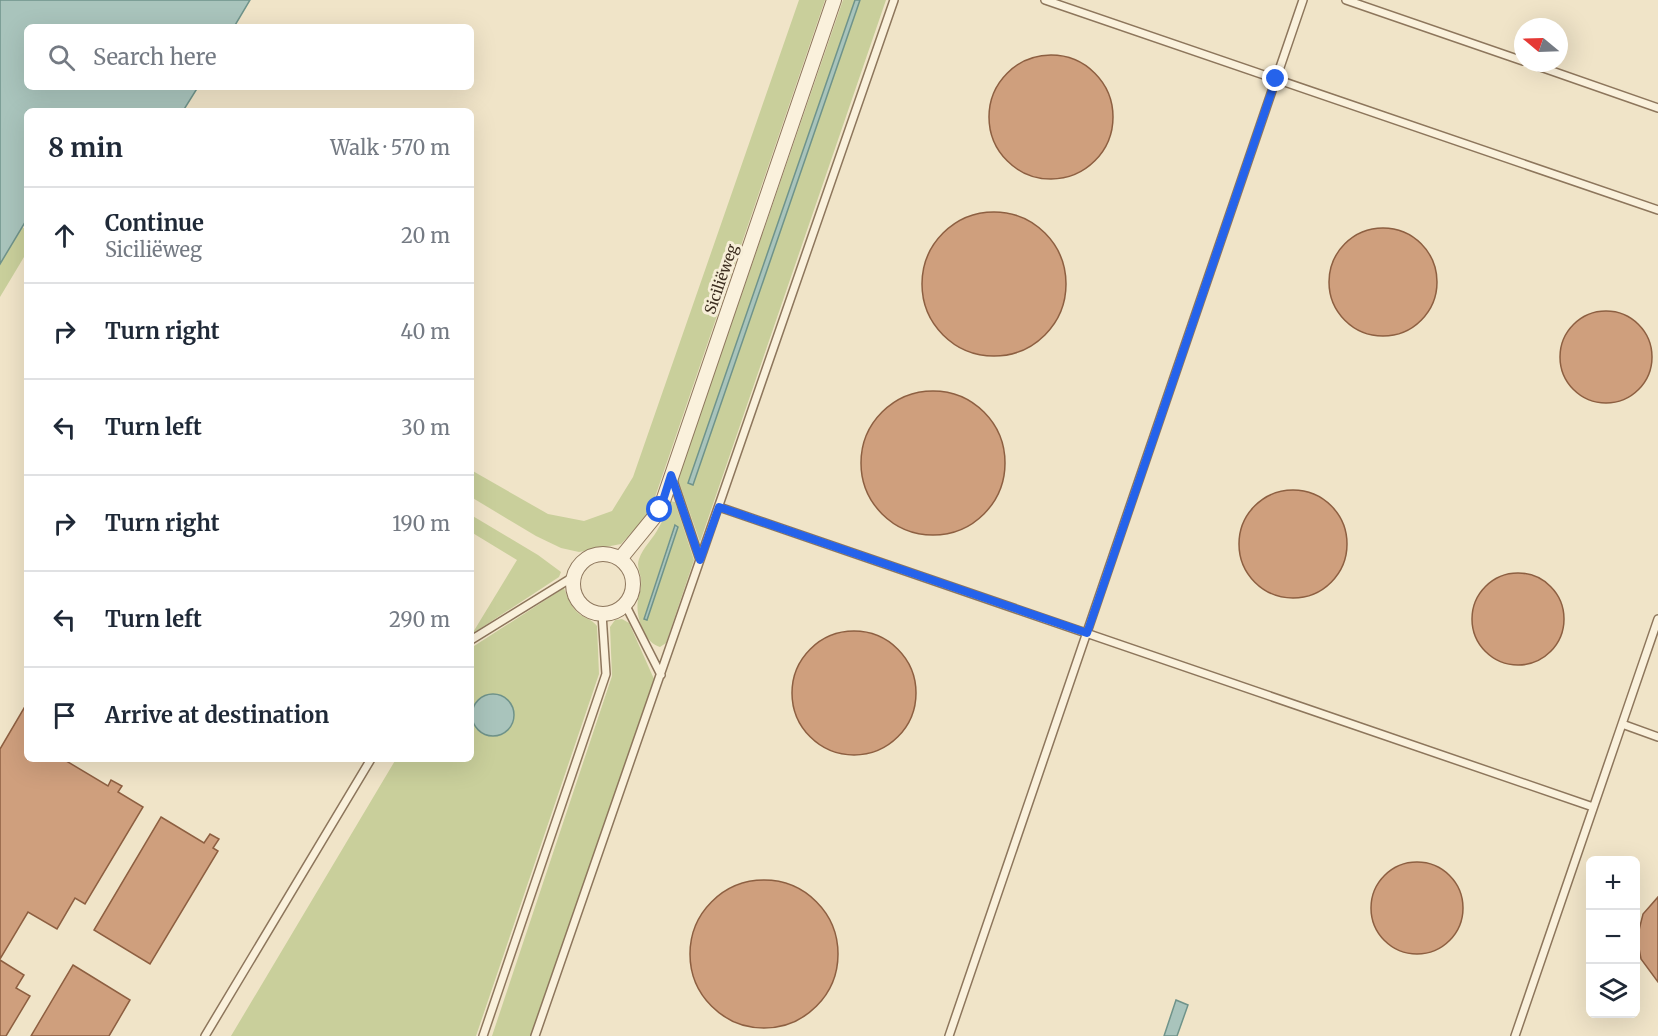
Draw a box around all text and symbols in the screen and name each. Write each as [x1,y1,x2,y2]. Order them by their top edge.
north arrow [1514,18,1568,72]
search box [24,24,474,90]
icon: search [45,41,78,74]
text: Search here [93,43,216,71]
route end [1262,65,1288,91]
text: 8 min [48,131,123,164]
text: Walk · 570 m [330,135,450,160]
text: Continue [105,209,204,237]
icon: ahead [48,219,81,252]
text: 20 m [401,223,450,248]
text: Siciliëweg [105,237,202,262]
street label: Siciliëweg [700,241,742,317]
icon: right [48,315,81,348]
text: Turn right [105,317,219,345]
text: 40 m [400,319,450,344]
icon: left [48,411,81,444]
text: Turn left [105,413,202,441]
text: 30 m [401,415,450,440]
route start [646,496,672,522]
icon: right [48,507,81,540]
text: Turn right [105,509,219,537]
text: 190 m [392,511,450,536]
icon: left [48,603,81,636]
text: Turn left [105,605,202,633]
text: 290 m [389,607,450,632]
icon: arrive [48,699,81,732]
text: Arrive at destination [105,701,329,729]
map controls [1586,856,1640,1018]
button: + [1586,856,1640,910]
button: − [1586,910,1640,964]
button: layers [1586,964,1640,1018]

